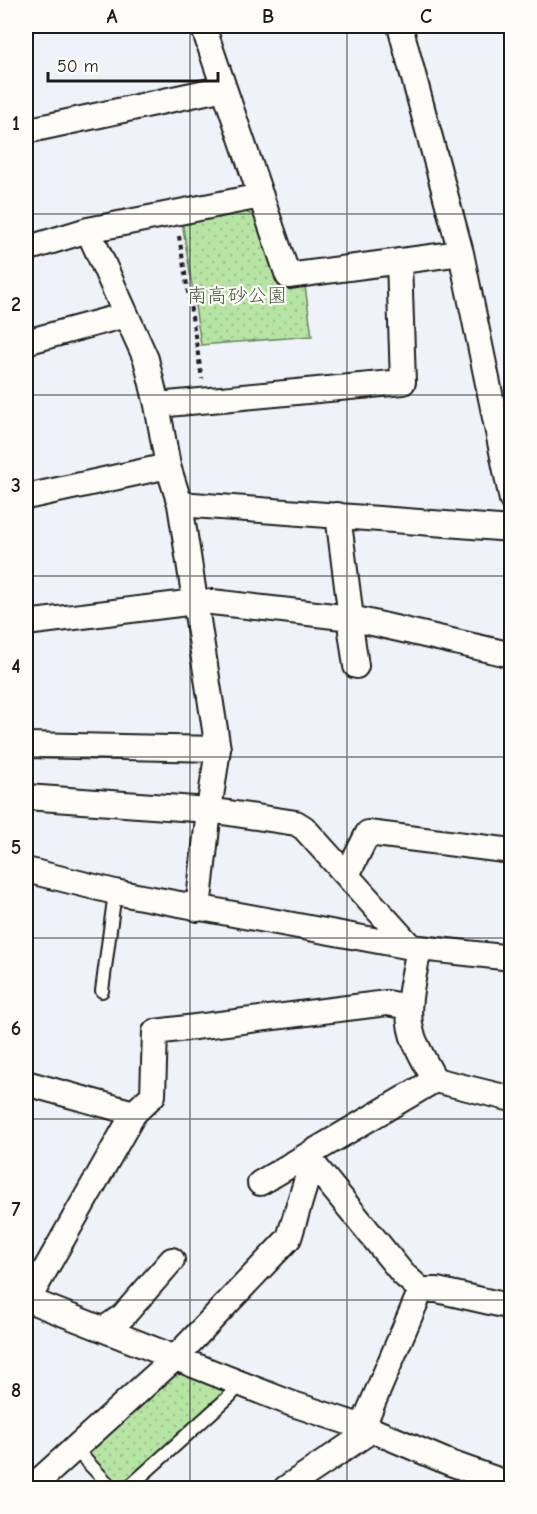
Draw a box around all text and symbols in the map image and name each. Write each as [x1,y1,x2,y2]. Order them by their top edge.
text: A [106,5,118,28]
text: B [262,5,274,28]
text: C [420,5,432,28]
scale bar [48,45,218,83]
text: 50 m [57,56,99,77]
text: 1 [12,112,20,135]
park label: 南高砂公園 [187,284,287,307]
text: 2 [11,293,21,316]
text: 3 [11,474,21,497]
text: 4 [11,655,21,678]
text: 5 [11,836,21,859]
text: 6 [11,1017,21,1040]
text: 7 [12,1198,21,1221]
text: 8 [11,1379,21,1402]

